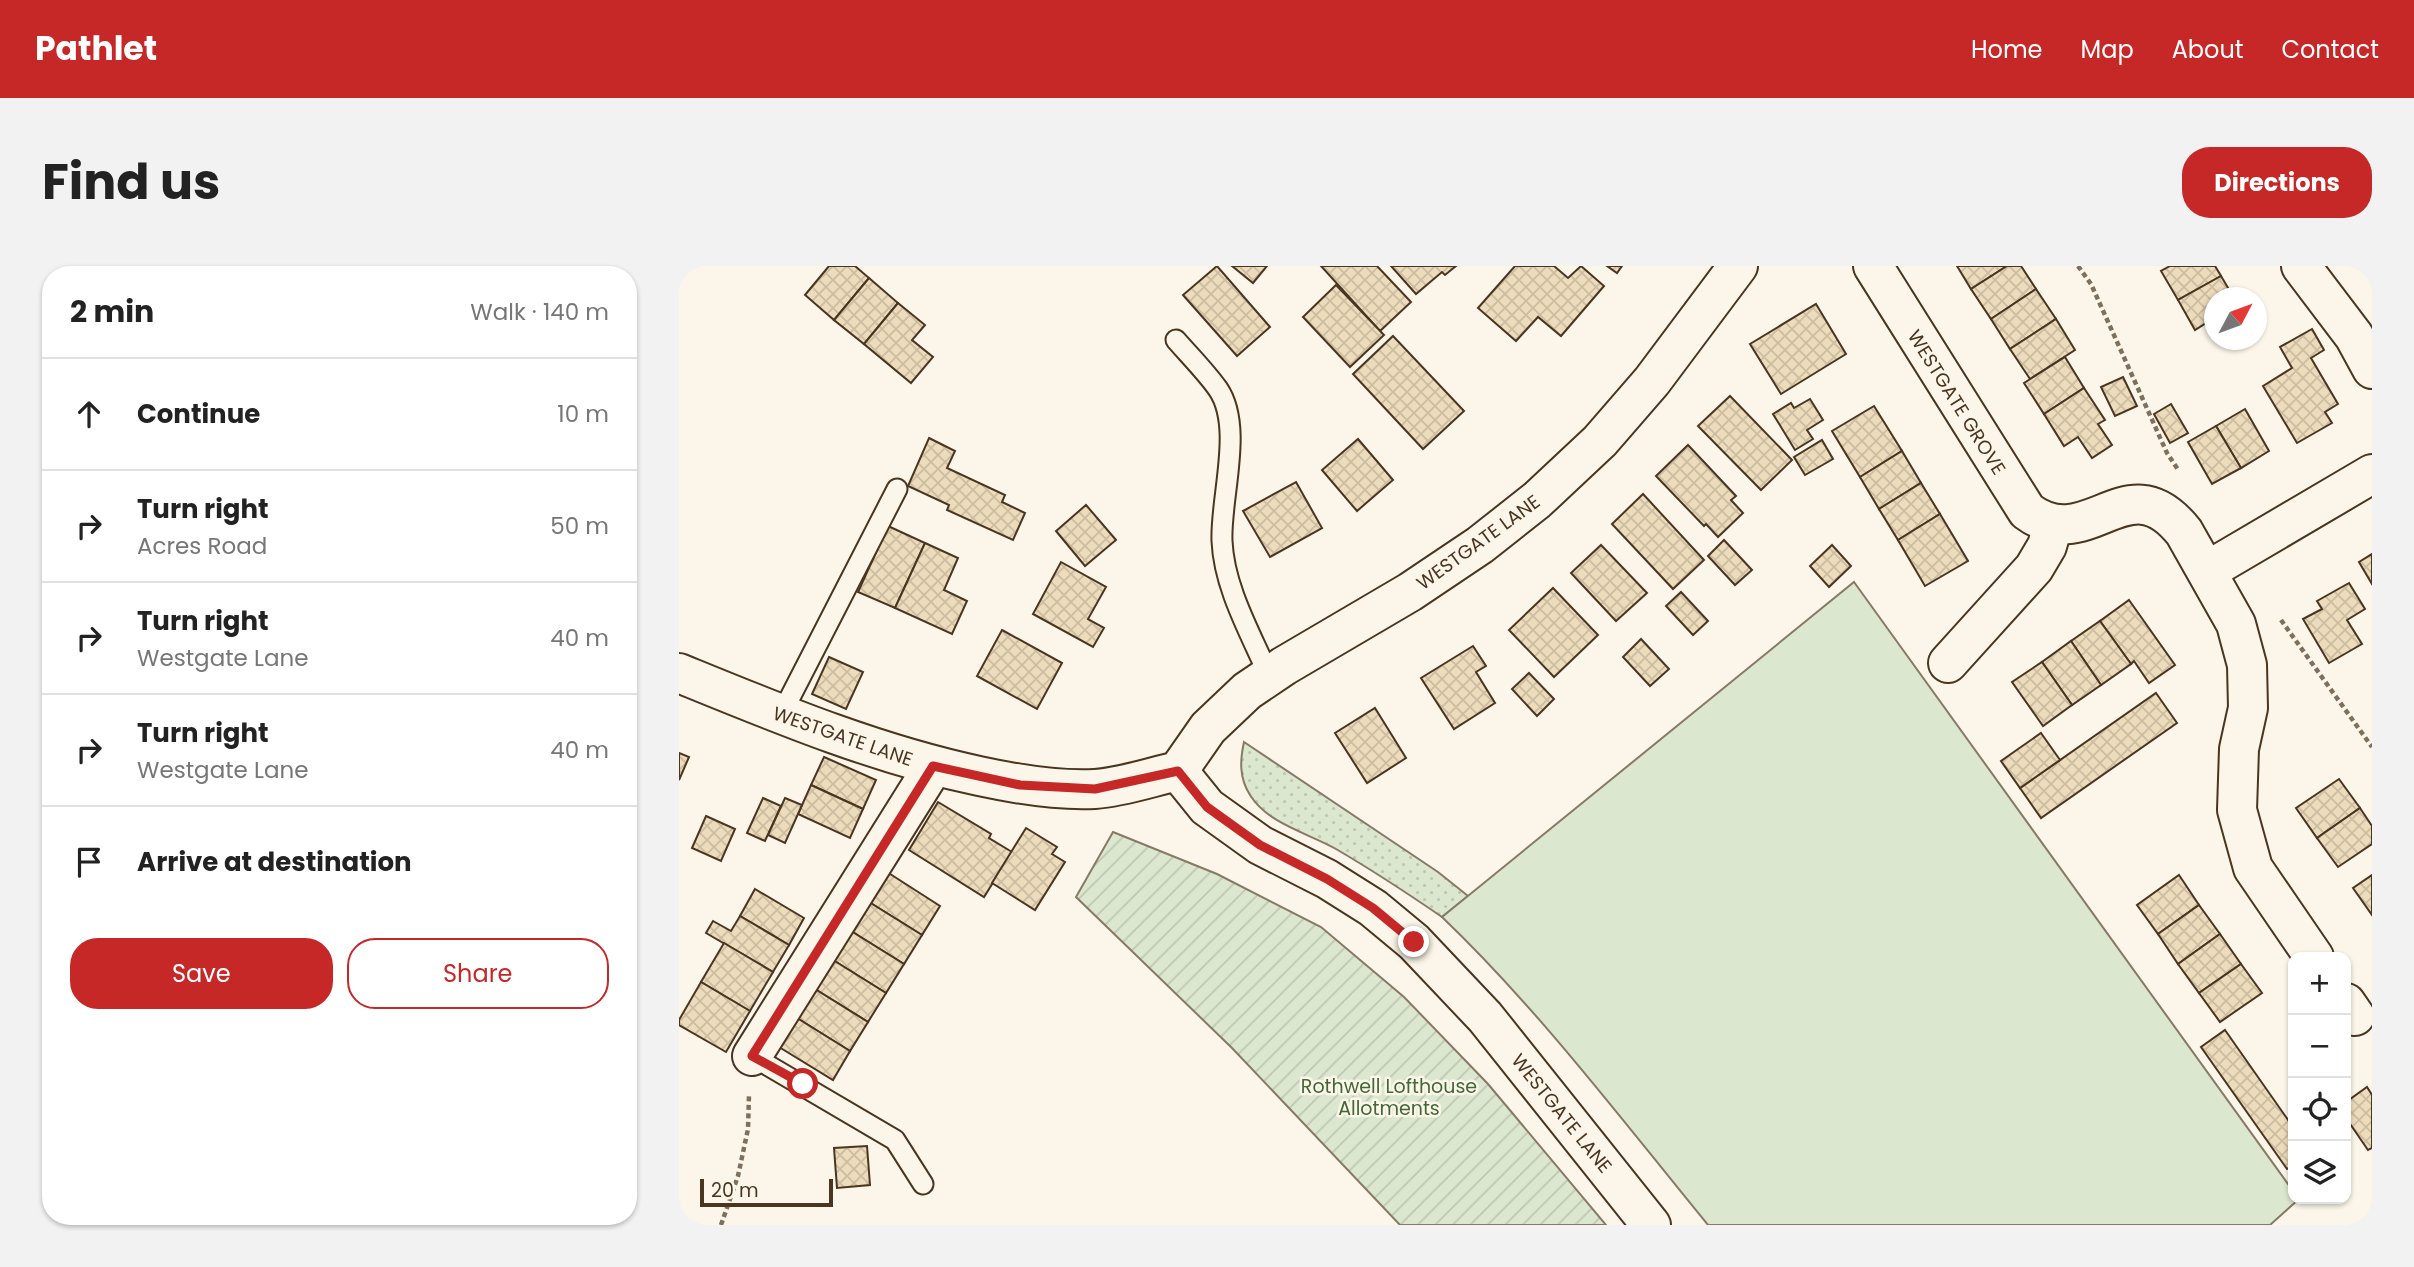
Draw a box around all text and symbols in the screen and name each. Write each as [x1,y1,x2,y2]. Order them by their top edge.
text: Pathlet [35,25,157,72]
text: Home [1971,33,2043,66]
text: Map [2081,33,2134,66]
text: About [2172,33,2243,66]
text: Contact [2281,33,2379,66]
button: Directions [2182,147,2372,218]
text: Find us [42,148,220,216]
north arrow [2204,287,2267,350]
text: 2 min [70,290,154,333]
text: Walk · 140 m [470,296,609,328]
street label: WESTGATE GROVE [1901,325,2012,480]
icon: ahead [70,395,108,433]
text: Continue [137,396,260,432]
text: 10 m [557,398,609,430]
street label: WESTGATE LANE [1411,488,1546,596]
text: Turn right [137,491,269,527]
icon: right [70,507,108,545]
text: 50 m [550,510,609,542]
text: Acres Road [137,530,267,562]
text: Turn right [137,603,269,639]
icon: right [70,619,108,657]
text: 40 m [550,622,609,654]
text: Westgate Lane [137,642,308,674]
street label: WESTGATE LANE [769,700,917,773]
text: Turn right [137,715,269,751]
icon: right [70,731,108,769]
text: 40 m [550,734,609,766]
text: Westgate Lane [137,754,308,786]
icon: arrive [70,843,108,881]
text: Arrive at destination [137,844,412,880]
route end [1398,926,1429,957]
button: Save [70,938,333,1009]
button: Share [347,938,609,1009]
map controls [2288,952,2351,1204]
button: + [2288,952,2351,1015]
button: − [2288,1015,2351,1078]
street label: WESTGATE LANE [1505,1048,1618,1179]
route start [787,1068,818,1099]
park label: Rothwell Lofthouse Allotments [1301,1073,1477,1122]
button: locate [2288,1078,2351,1141]
button: layers [2288,1141,2351,1204]
scale bar [700,1176,833,1208]
text: 20 m [711,1177,759,1204]

